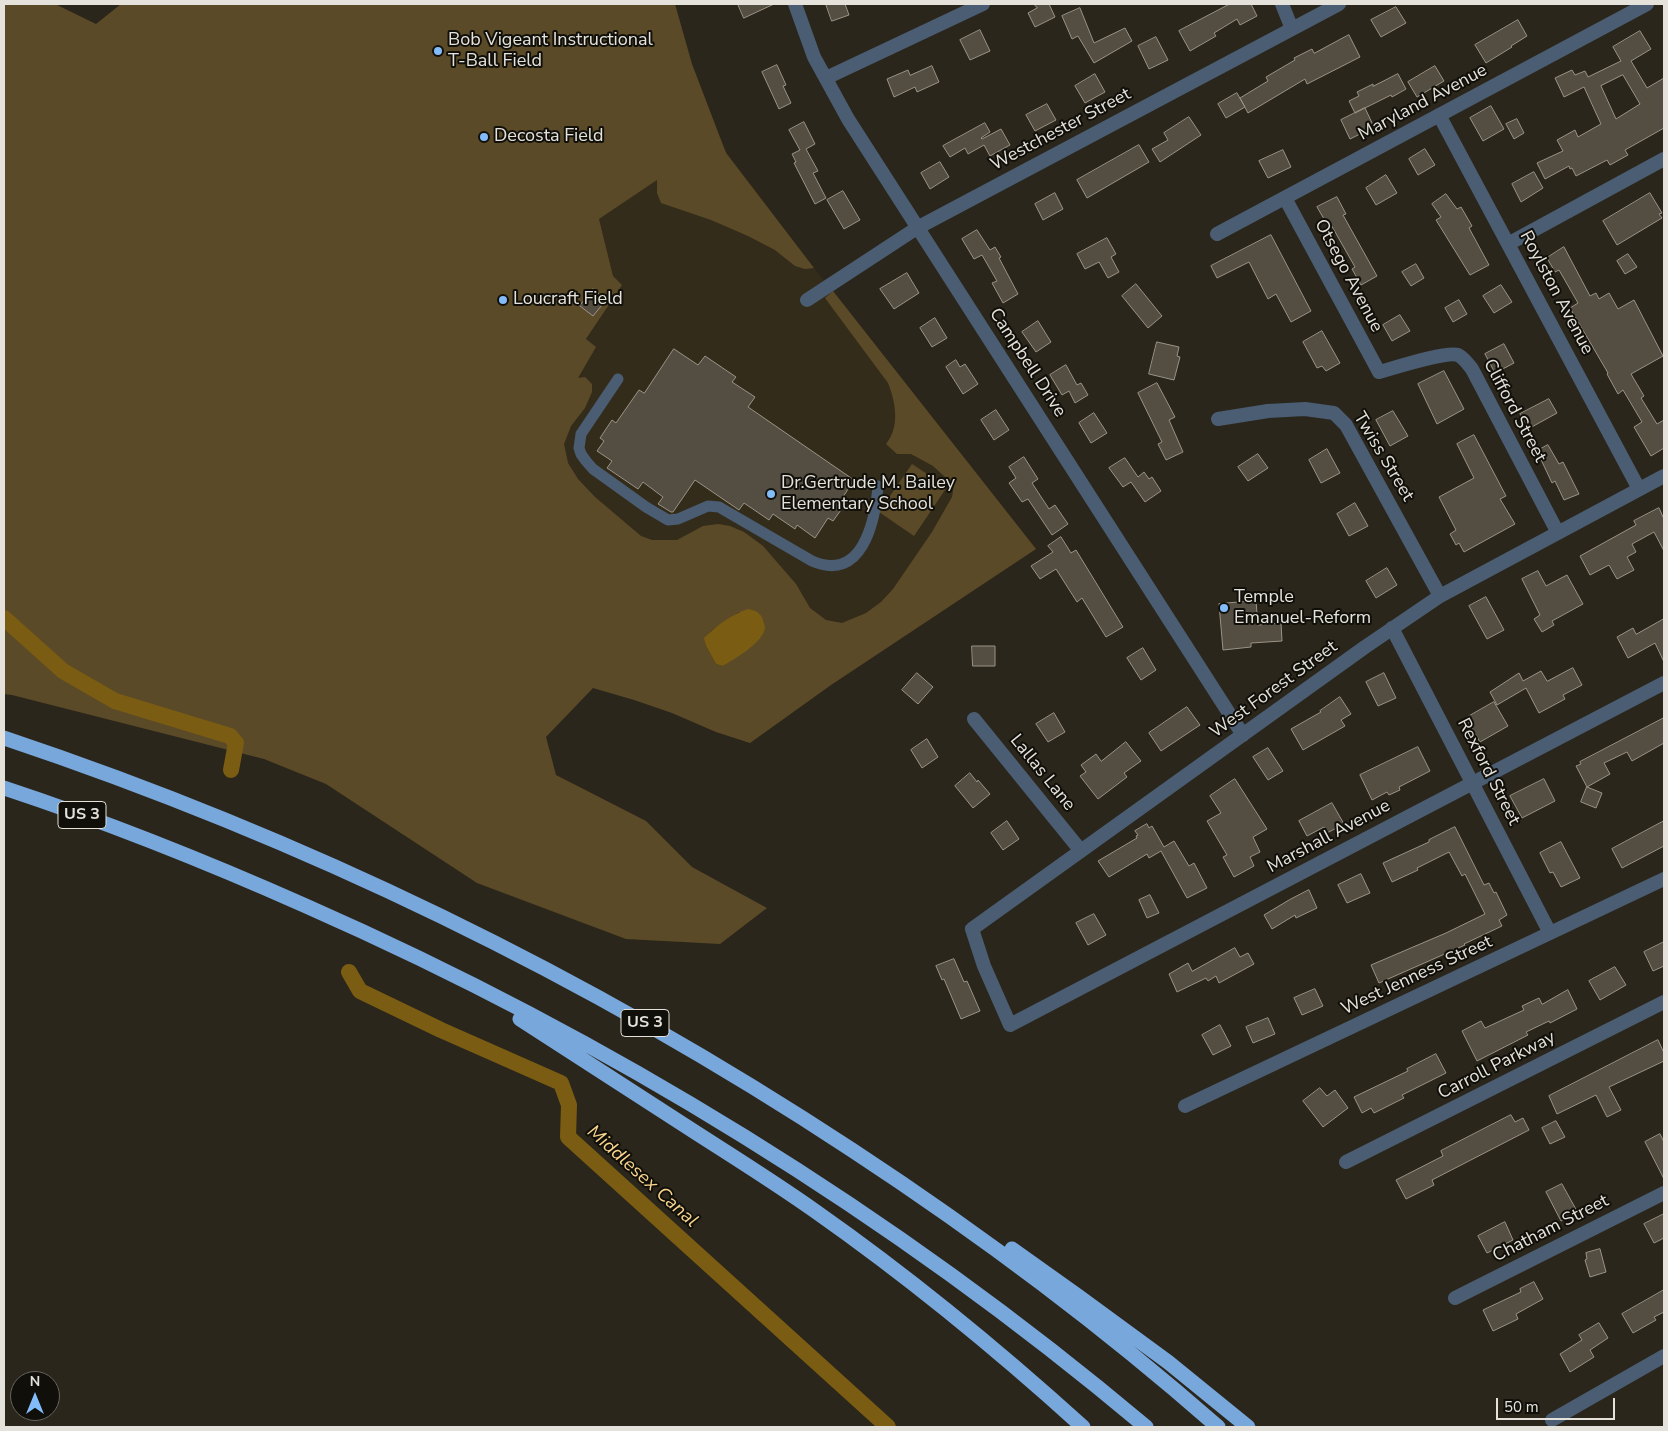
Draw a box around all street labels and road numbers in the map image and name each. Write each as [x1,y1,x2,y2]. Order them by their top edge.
street label: Maryland Avenue [1355,60,1491,146]
street label: Westchester Street [987,84,1135,176]
street label: Otsego Avenue [1309,216,1387,336]
street label: Roylston Avenue [1514,227,1598,359]
street label: Campbell Drive [984,305,1070,421]
street label: Clifford Street [1478,356,1550,466]
street label: Twiss Street [1348,409,1418,505]
street label: West Forest Street [1206,637,1342,743]
street label: Rexford Street [1452,715,1524,829]
street label: Lallas Lane [1005,730,1079,816]
street label: Marshall Avenue [1264,795,1394,879]
road number: US 3 [58,802,106,828]
street label: West Jenness Street [1338,931,1496,1021]
road number: US 3 [621,1010,669,1036]
street label: Carroll Parkway [1435,1027,1559,1105]
street label: Chatham Street [1489,1191,1613,1267]

